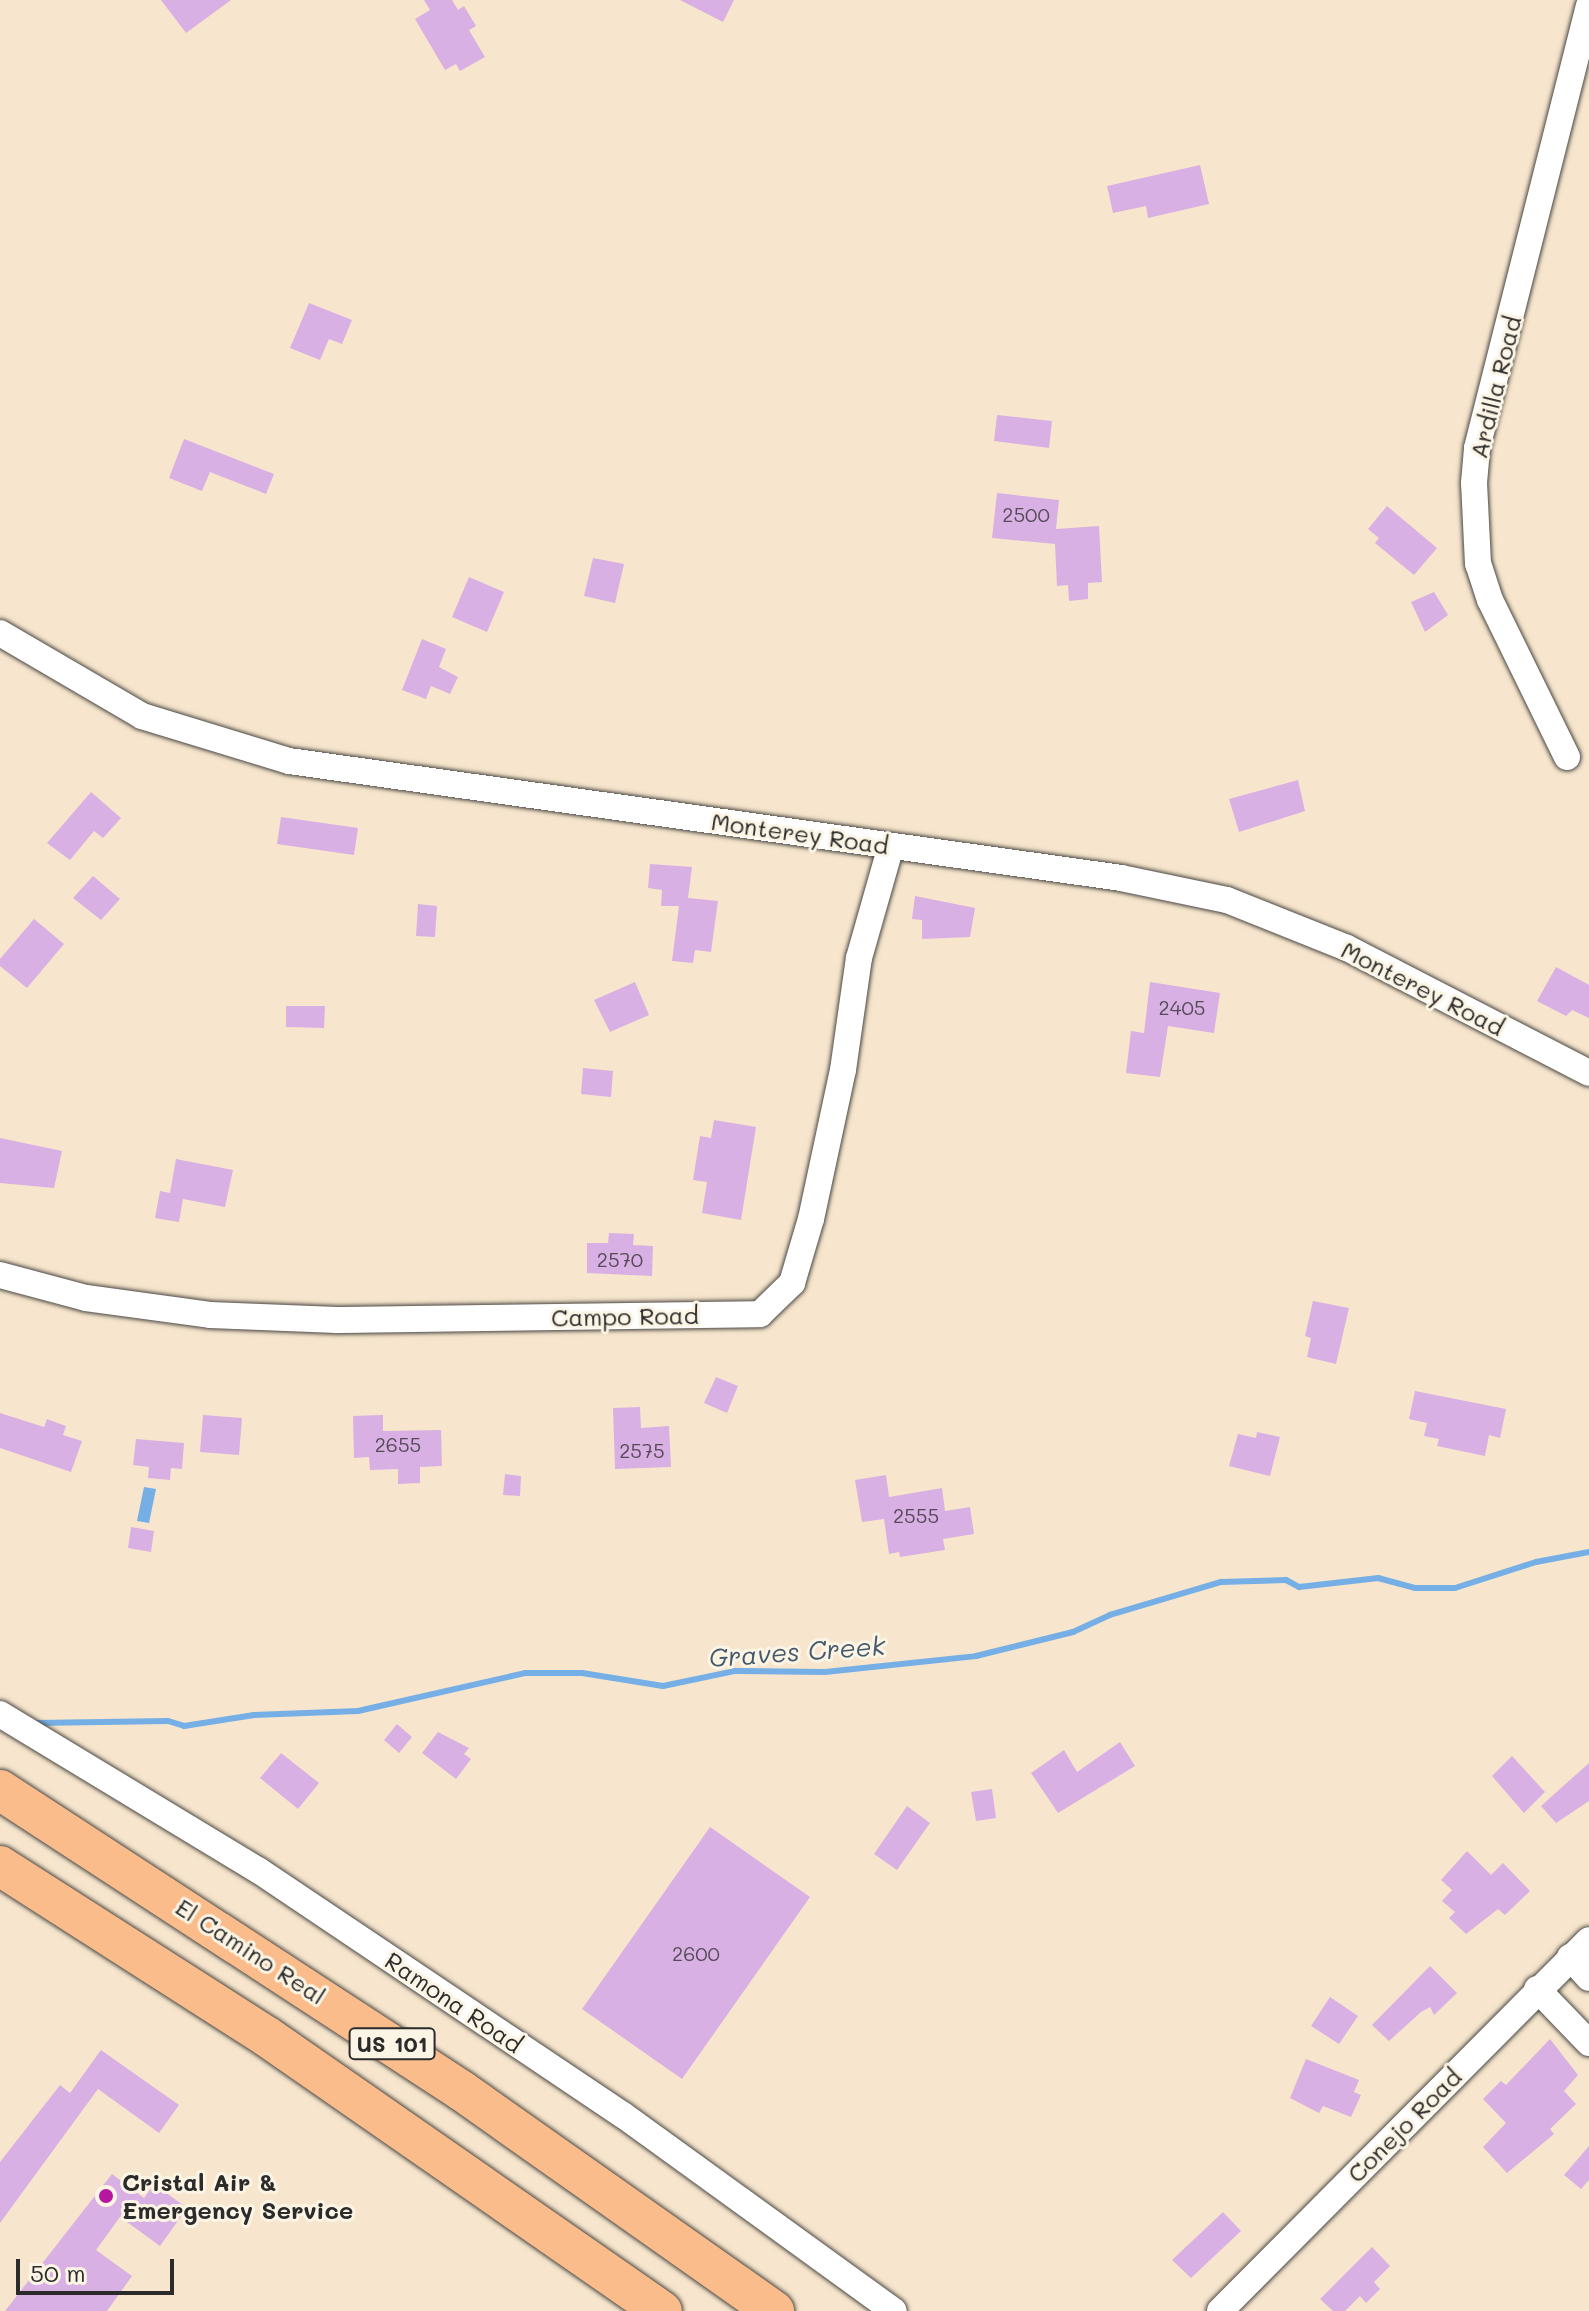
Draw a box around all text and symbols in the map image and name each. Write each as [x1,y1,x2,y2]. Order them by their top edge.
street label: Ardilla Road [1463,313,1527,461]
house number: 2500 [1002,502,1050,526]
street label: Monterey Road [709,806,891,860]
street label: Monterey Road [1337,935,1509,1041]
house number: 2405 [1159,995,1205,1019]
house number: 2570 [597,1247,643,1271]
street label: Campo Road [551,1300,699,1332]
house number: 2655 [375,1432,421,1456]
house number: 2575 [619,1438,665,1462]
house number: 2555 [893,1503,939,1527]
water label: Graves Creek [708,1630,886,1674]
street label: El Camino Real [171,1892,331,2010]
house number: 2600 [672,1941,720,1965]
street label: Ramona Road [380,1945,528,2059]
road number: US 101 [348,2026,436,2062]
street label: Conejo Road [1341,2062,1467,2188]
place label: Cristal Air & Emergency Service [122,2168,353,2224]
marker: Cristal Air & Emergency Service [97,2187,115,2205]
scale bar [20,2243,178,2293]
text: 50 m [30,2257,86,2288]

